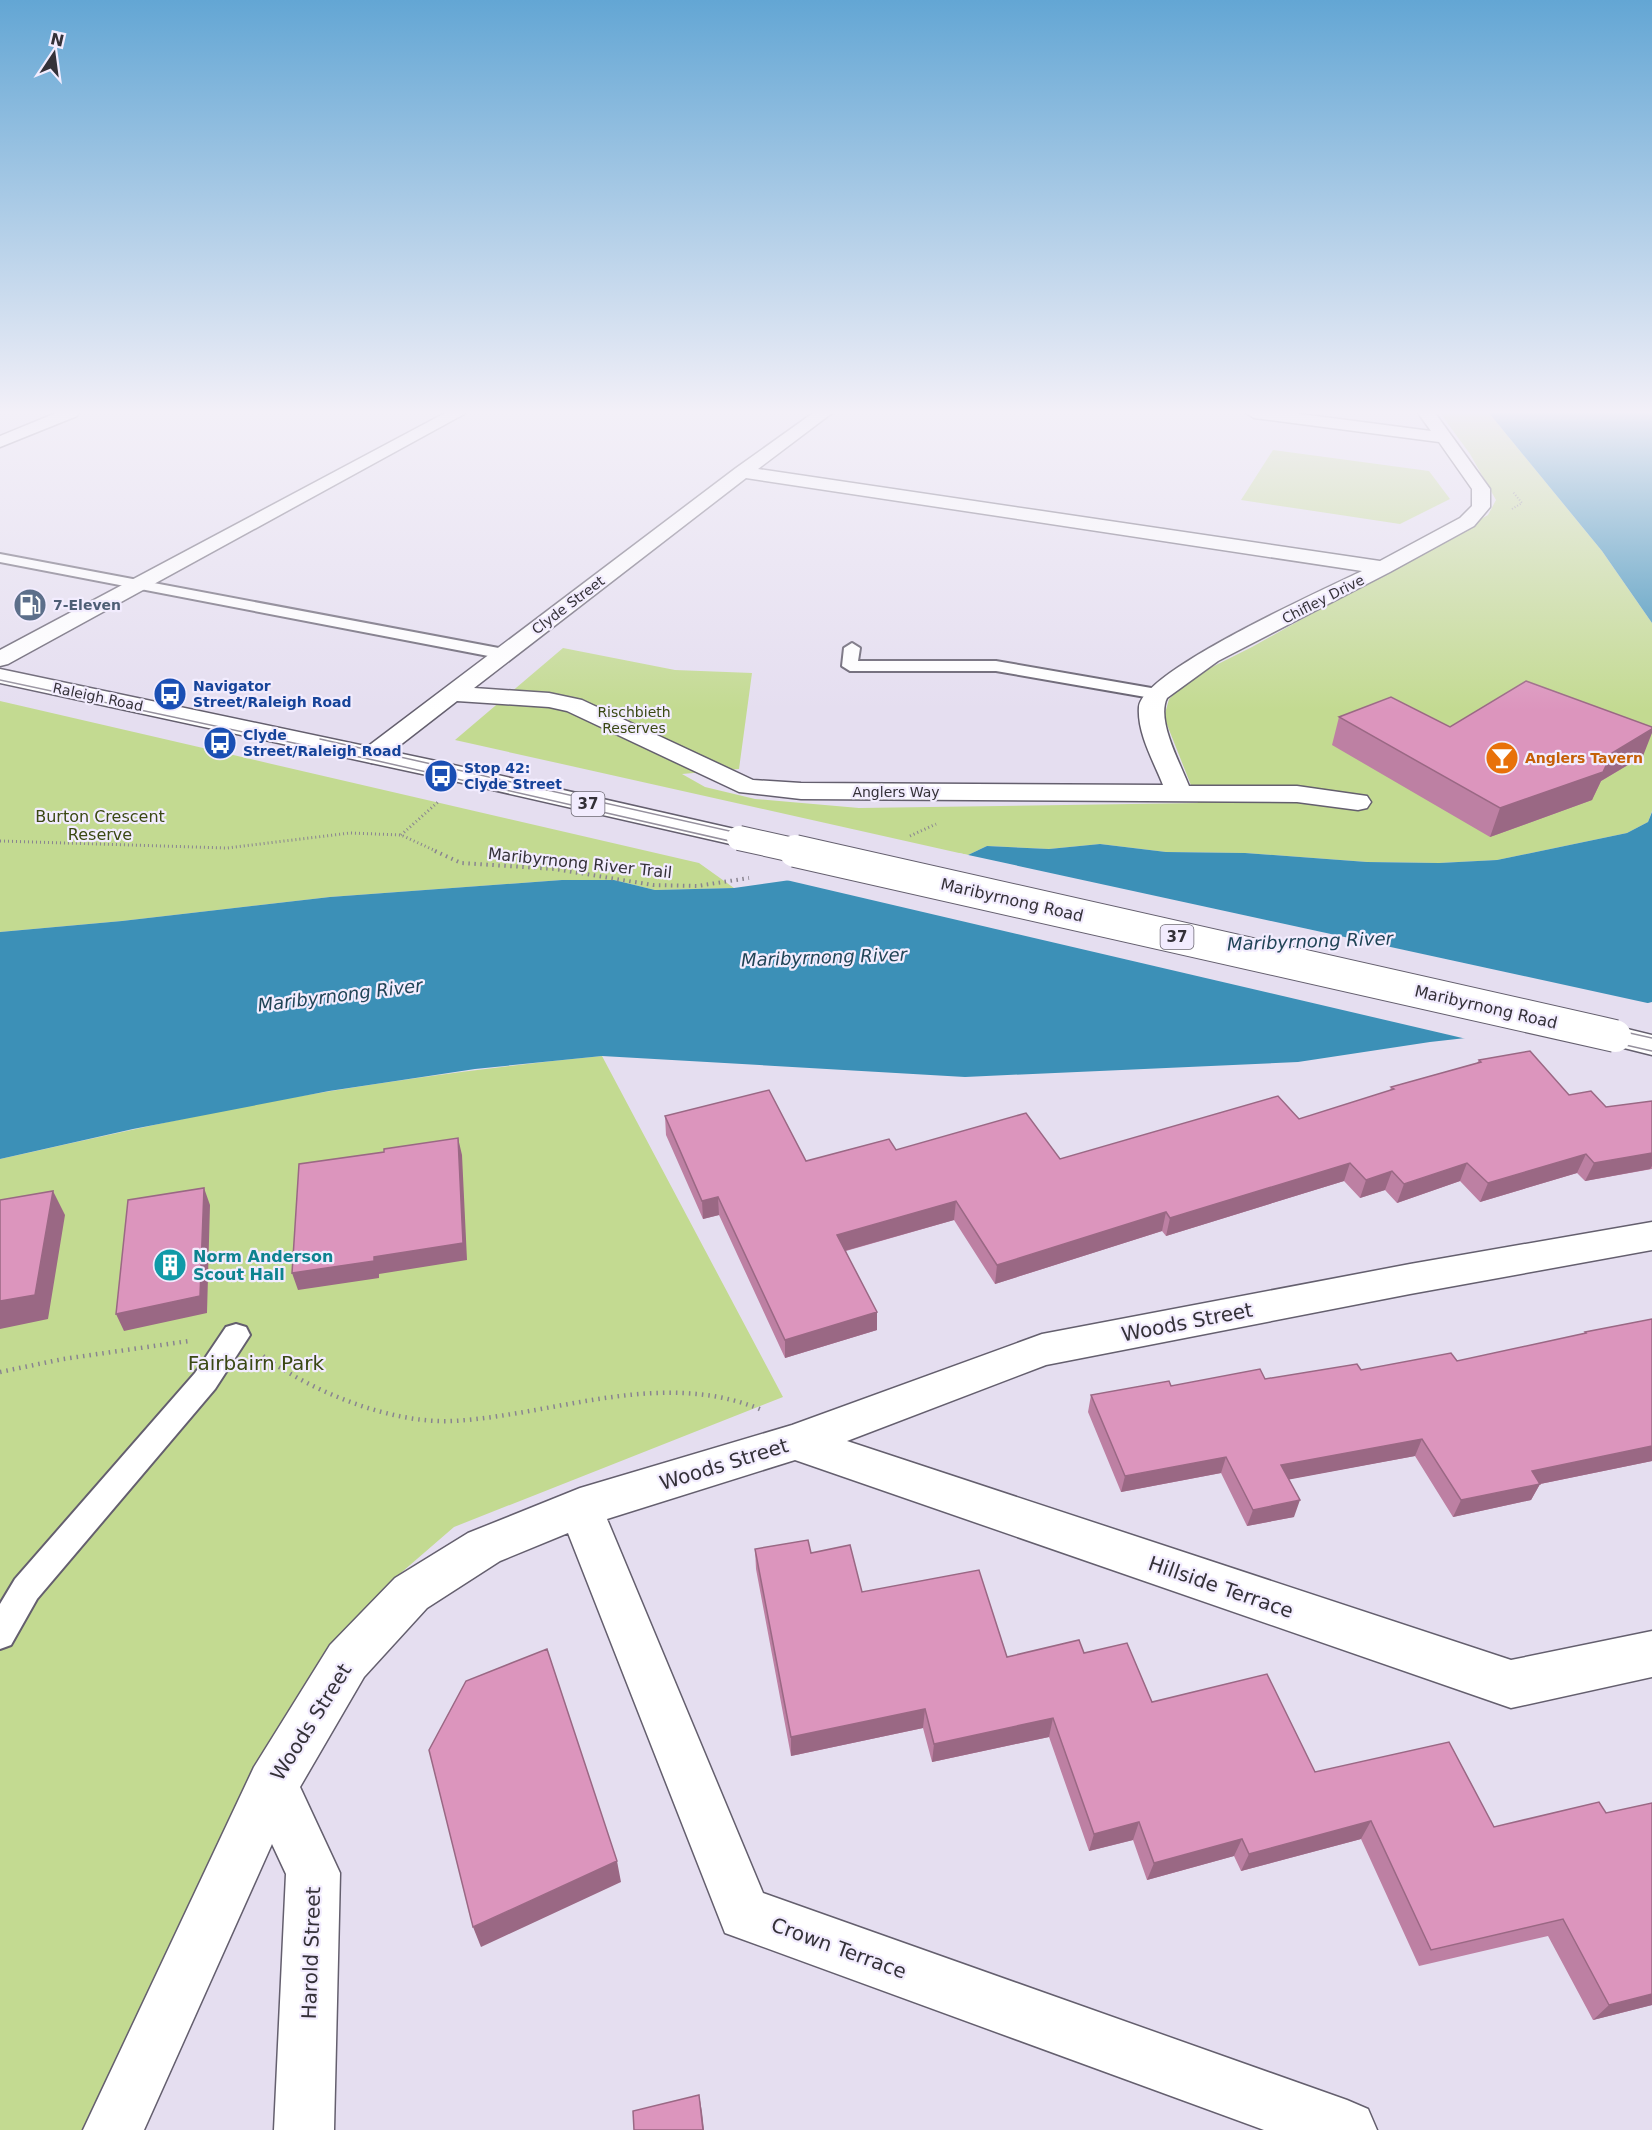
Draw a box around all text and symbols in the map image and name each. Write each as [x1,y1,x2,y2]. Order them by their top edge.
north arrow [24,24,84,84]
text: N [49,29,66,51]
street label: Chifley Drive [1279,571,1367,627]
street label: Clyde Street [529,572,608,637]
fuel station icon: 7-Eleven [12,587,48,623]
place label: 7-Eleven [53,597,121,613]
bus stop icon: Navigator Street/Raleigh Road [152,676,188,712]
place label: Navigator Street/Raleigh Road [193,678,352,710]
street label: Raleigh Road [51,680,145,714]
park label: Rischbieth Reserves [597,704,671,736]
bus stop icon: Clyde Street/Raleigh Road [202,725,238,761]
place label: Clyde Street/Raleigh Road [243,727,402,759]
bar icon: Anglers Tavern [1484,740,1520,776]
place label: Anglers Tavern [1525,750,1643,766]
bus stop icon: Stop 42: Clyde Street [423,758,459,794]
place label: Stop 42: Clyde Street [464,760,562,792]
street label: Anglers Way [852,784,940,800]
road number: 37 [572,792,604,816]
park label: Burton Crescent Reserve [35,807,165,844]
street label: Maribyrnong River Trail [487,844,673,882]
street label: Maribyrnong Road [939,874,1085,926]
road number: 37 [1160,925,1194,949]
water label: Maribyrnong River [1227,928,1395,954]
water label: Maribyrnong River [741,944,909,970]
water label: Maribyrnong River [256,974,425,1016]
street label: Maribyrnong Road [1413,981,1559,1033]
building icon: Norm Anderson Scout Hall [152,1247,188,1283]
place label: Norm Anderson Scout Hall [193,1247,333,1284]
street label: Woods Street [1119,1297,1255,1346]
park label: Fairbairn Park [188,1351,325,1375]
street label: Woods Street [657,1433,791,1495]
street label: Hillside Terrace [1145,1551,1297,1623]
street label: Woods Street [265,1659,357,1785]
street label: Harold Street [297,1886,325,2020]
street label: Crown Terrace [768,1912,910,1984]

